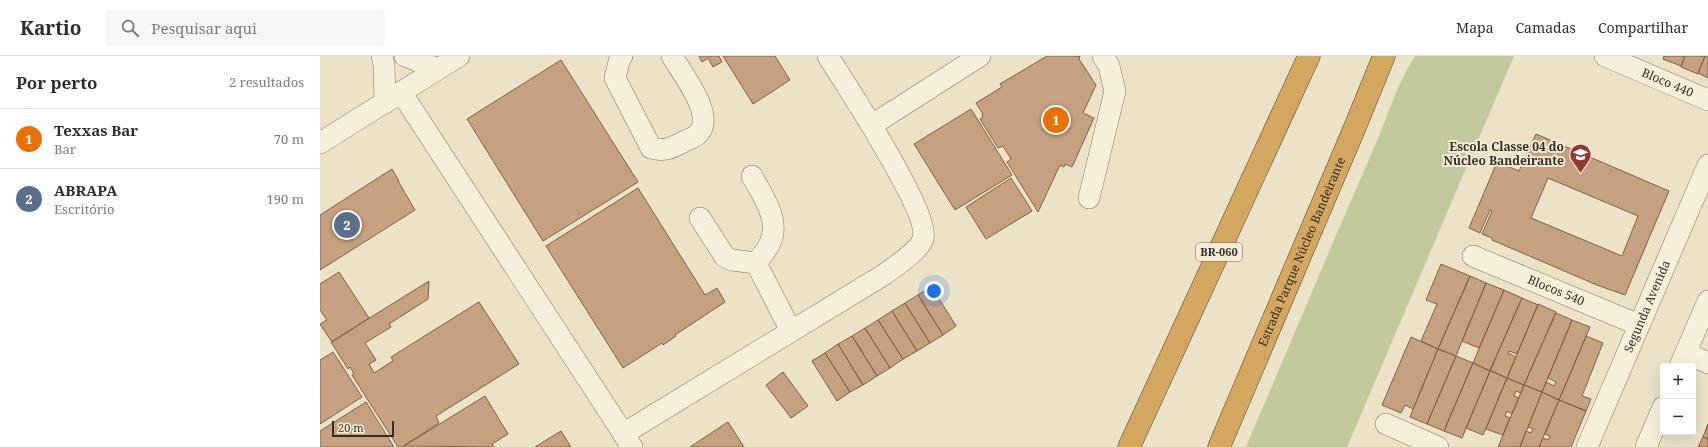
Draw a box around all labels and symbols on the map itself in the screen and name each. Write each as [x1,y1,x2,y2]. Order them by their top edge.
street label: Bloco 440 [1639,64,1696,101]
pin: 1 [1043,105,1069,135]
place label: Escola Classe 04 do Núcleo Bandeirante [1444,138,1564,169]
school or university icon: Escola Classe 04 do Núcleo Bandeirante [1567,141,1593,174]
street label: Estrada Parque Núcleo Bandeirante [1254,154,1349,349]
pin: 2 [334,210,360,240]
road number: BR-060 [1196,243,1242,261]
street label: Segunda Avenida [1620,257,1674,355]
street label: Blocos 540 [1525,271,1588,310]
your location [924,281,944,301]
scale bar [332,419,394,438]

